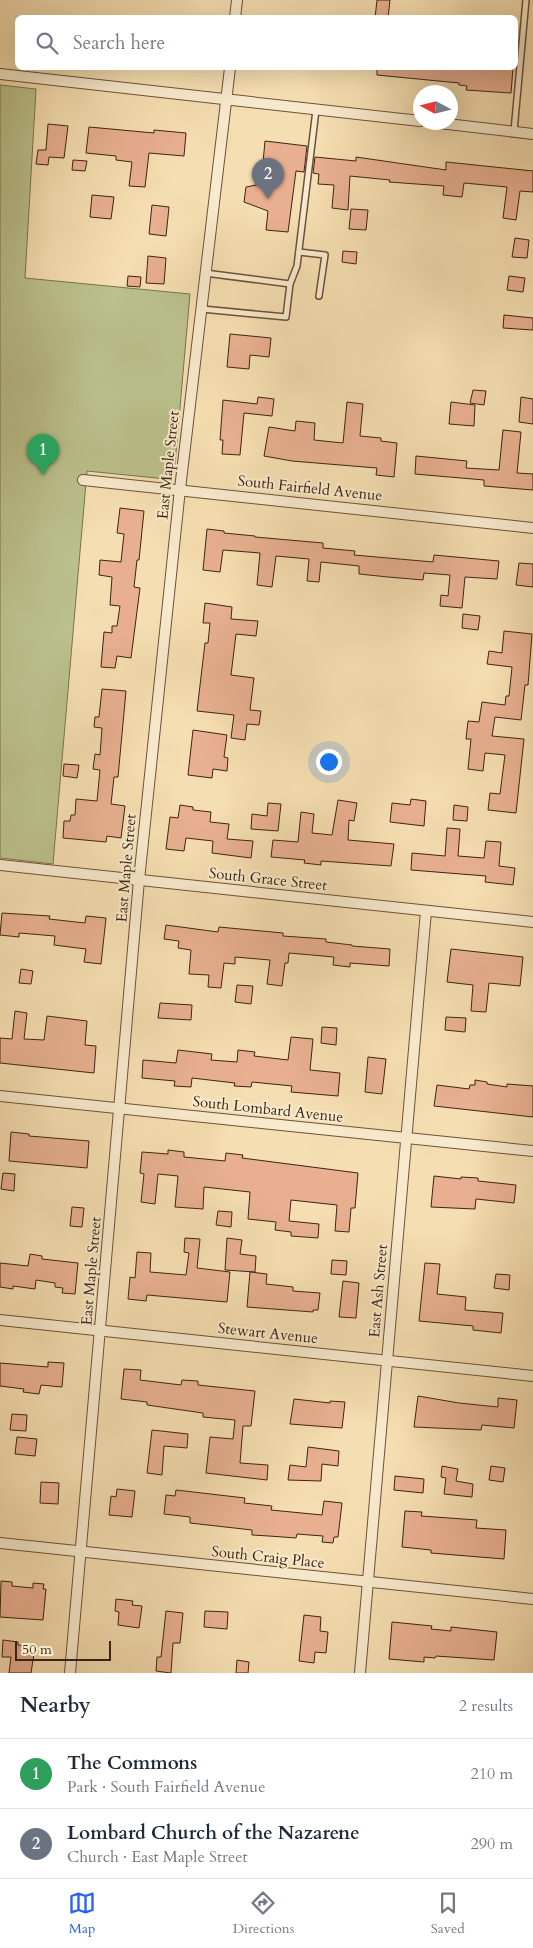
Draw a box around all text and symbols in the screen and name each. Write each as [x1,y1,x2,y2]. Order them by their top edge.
search box [15,15,518,70]
icon: search [33,29,61,57]
text: Search here [73,30,165,56]
north arrow [413,85,458,130]
pin: 2 [252,158,284,199]
street label: East Maple Street [152,410,184,520]
pin: 1 [27,434,59,475]
street label: South Fairfield Avenue [237,470,383,506]
your location [316,749,342,775]
street label: East Maple Street [111,813,141,923]
street label: South Grace Street [208,863,328,895]
street label: South Lombard Avenue [192,1091,344,1127]
street label: East Maple Street [76,1216,106,1326]
street label: East Ash Street [364,1243,392,1338]
street label: Stewart Avenue [217,1318,319,1348]
street label: South Craig Place [210,1541,326,1573]
scale bar [15,1638,111,1661]
text: 50 m [22,1640,52,1659]
text: Nearby [20,1691,91,1720]
text: 2 results [459,1695,513,1717]
text: The Commons [67,1750,197,1776]
text: 1 [32,1763,40,1785]
text: 210 m [471,1763,513,1785]
text: Park · South Fairfield Avenue [67,1776,265,1798]
text: Lombard Church of the Nazarene [67,1820,360,1846]
text: 2 [32,1833,40,1855]
text: 290 m [471,1833,513,1855]
text: Church · East Maple Street [67,1846,247,1868]
tab: Map [68,1889,96,1938]
tab: Directions [233,1889,294,1938]
tab: Saved [431,1889,465,1938]

